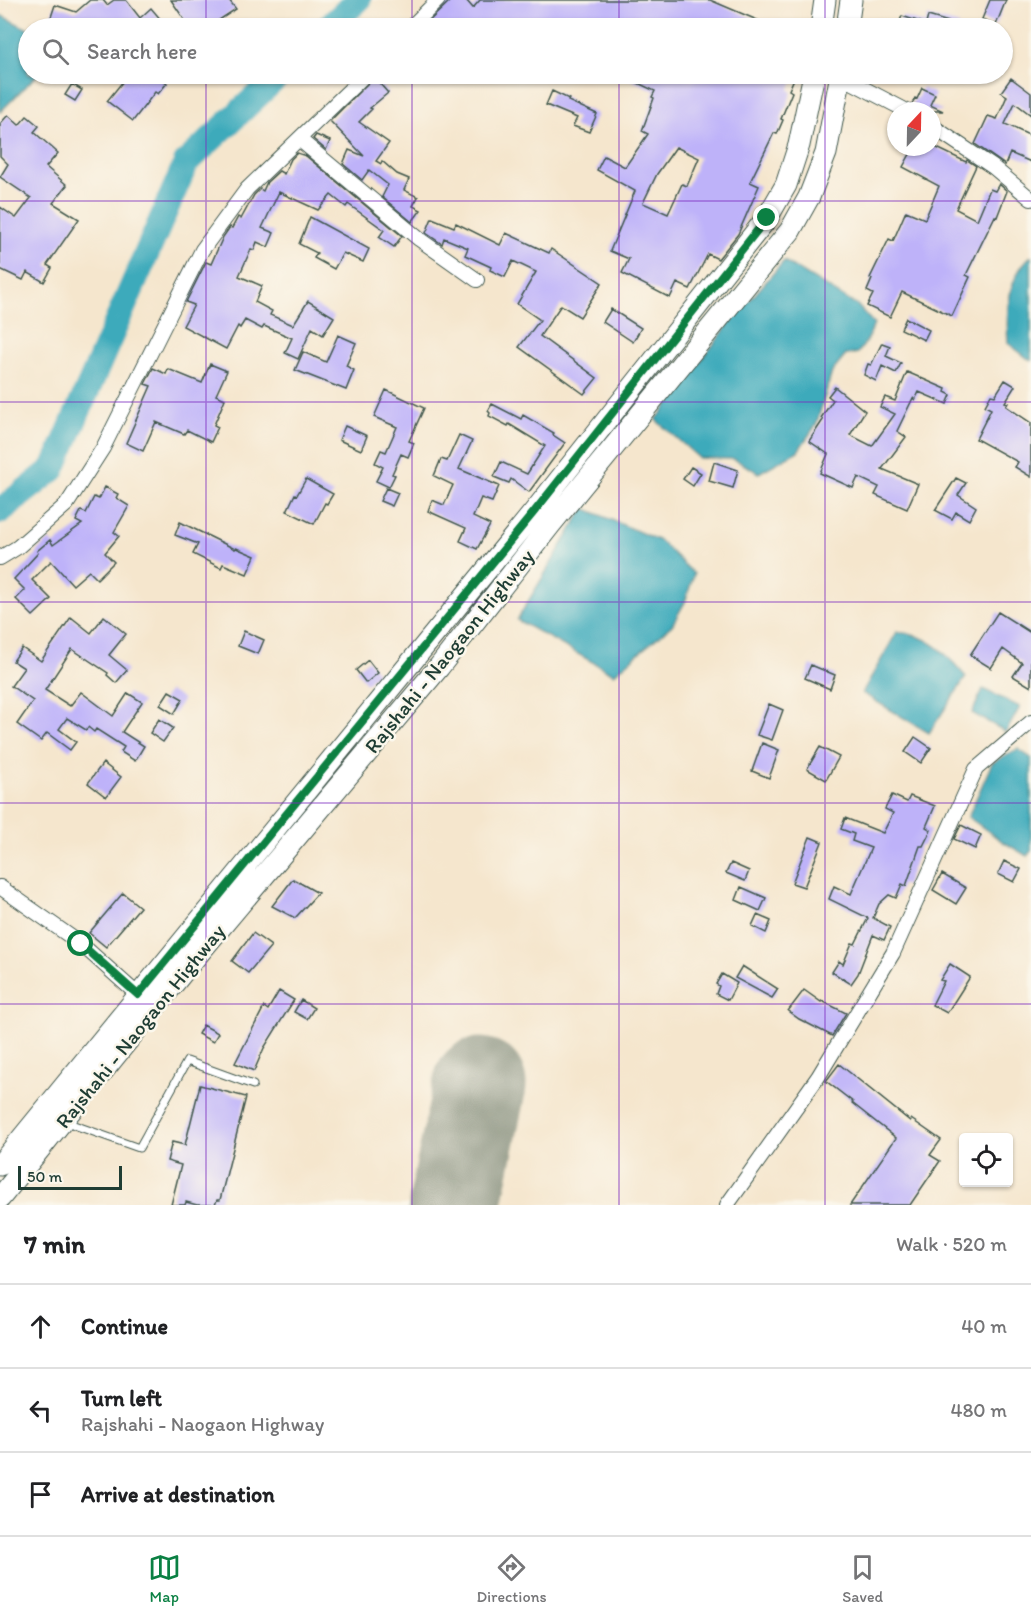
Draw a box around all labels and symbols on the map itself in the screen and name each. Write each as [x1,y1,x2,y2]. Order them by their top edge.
north arrow [887,102,941,156]
route end [753,204,779,230]
street label: Rajshahi - Naogaon Highway [359,544,539,758]
street label: Rajshahi - Naogaon Highway [50,919,230,1133]
route start [67,930,93,956]
scale bar [18,1163,122,1190]

